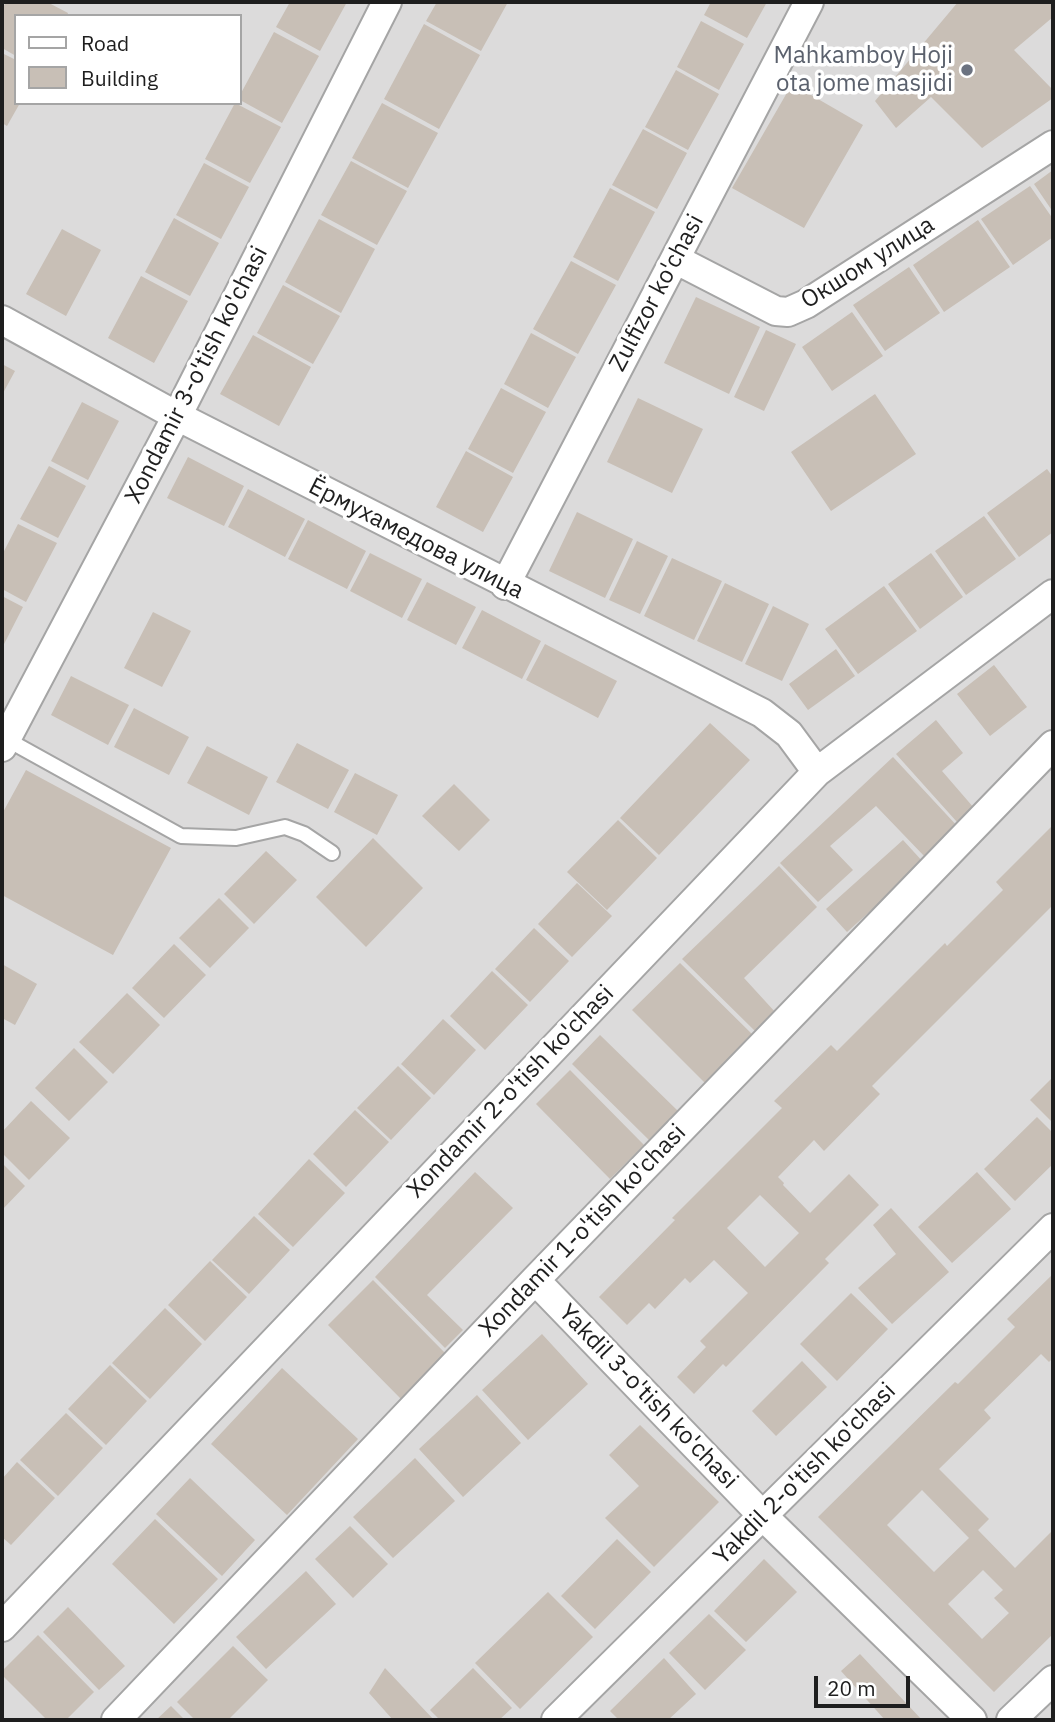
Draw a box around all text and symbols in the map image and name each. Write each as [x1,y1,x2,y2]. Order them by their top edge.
legend [14,14,242,105]
text: Road [81,29,129,57]
place label: Mahkamboy Hoji ota jome masjidi [773,42,953,98]
marker: Mahkamboy Hoji ota jome masjidi [959,62,975,78]
text: Building [81,64,158,92]
street label: Zulfizor ko'chasi [604,210,710,376]
street label: Окшом улица [796,211,940,315]
street label: Xondamir 3-o'tish ko'chasi [120,242,274,508]
street label: Ёрмухамедова улица [304,472,528,606]
street label: Xondamir 2-o'tish ko'chasi [402,980,620,1204]
street label: Xondamir 1-o'tish ko'chasi [474,1119,692,1343]
street label: Yakdil 3-o'tish ko'chasi [552,1299,744,1495]
street label: Yakdil 2-o'tish ko'chasi [708,1377,902,1571]
scale bar [817,1662,913,1706]
text: 20 m [827,1674,876,1702]

